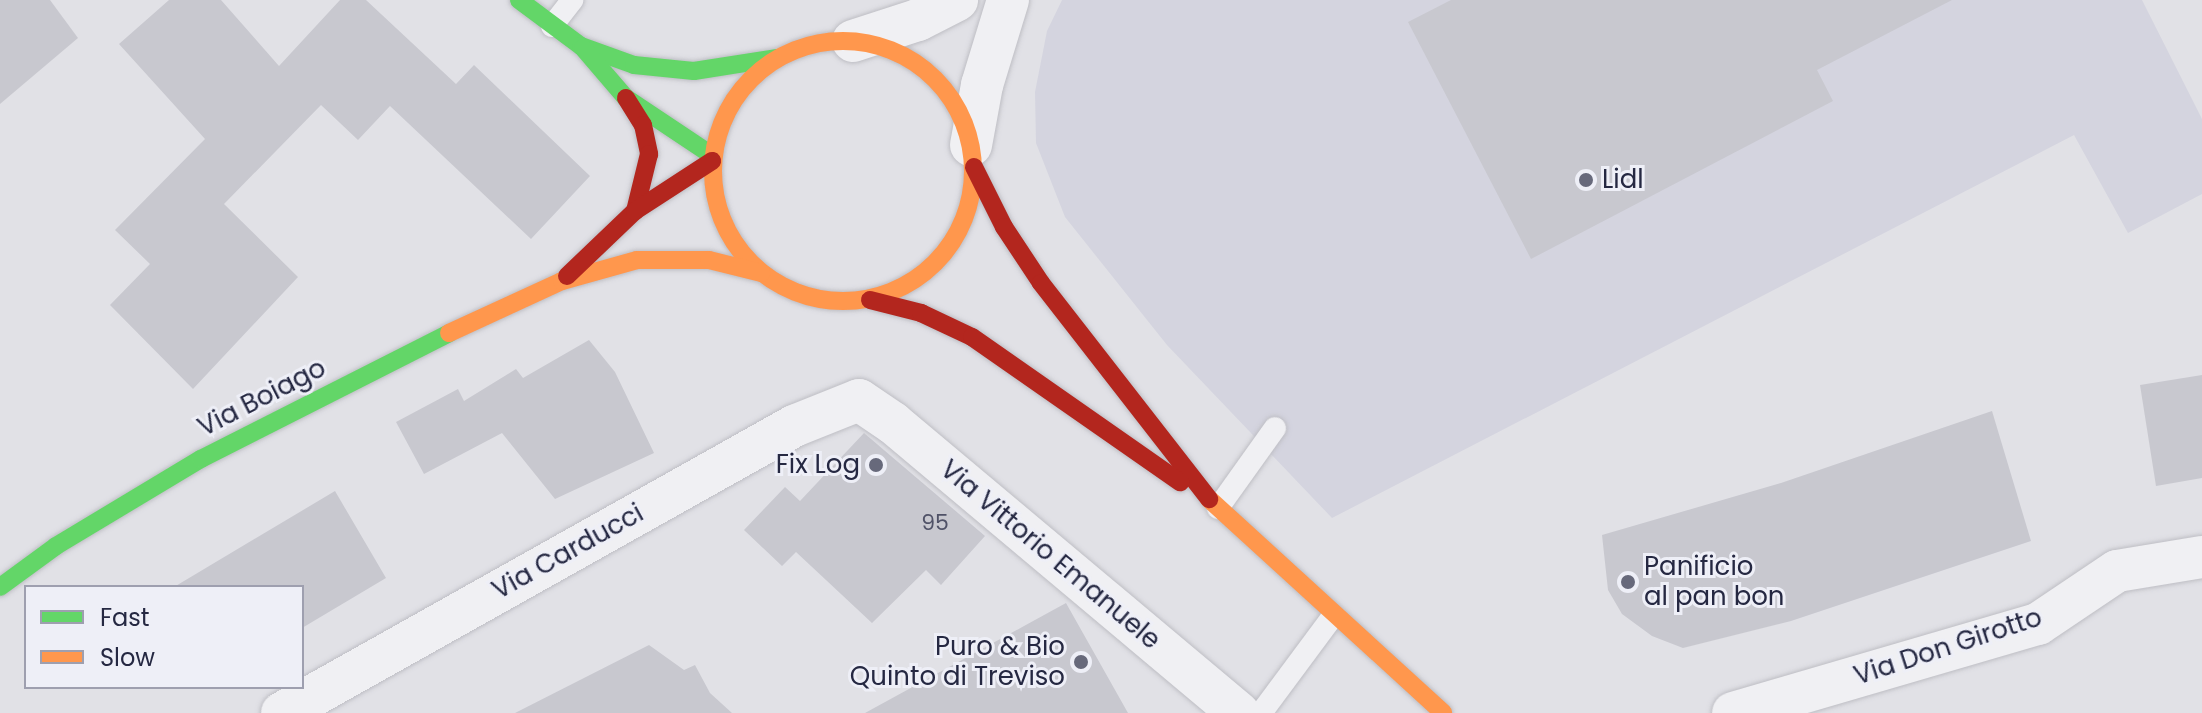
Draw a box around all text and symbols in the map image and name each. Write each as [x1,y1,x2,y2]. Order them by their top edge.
place label: Lidl [1602,164,1644,196]
marker: Lidl [1577,171,1595,189]
street label: Via Boiago [193,352,331,444]
place label: Fix Log [776,449,860,481]
street label: Via Vittorio Emanuele [934,454,1166,656]
marker: Fix Log [867,456,885,474]
street label: Via Carducci [487,498,649,606]
house number: 95 [921,510,949,536]
place label: Panificio al pan bon [1644,551,1785,612]
marker: Panificio al pan bon [1619,573,1637,591]
legend [24,585,304,689]
text: Fast [100,601,150,634]
street label: Via Don Girotto [1850,602,2046,692]
place label: Puro & Bio Quinto di Treviso [850,631,1065,692]
text: Slow [100,641,155,674]
marker: Puro & Bio Quinto di Treviso [1072,653,1090,671]

